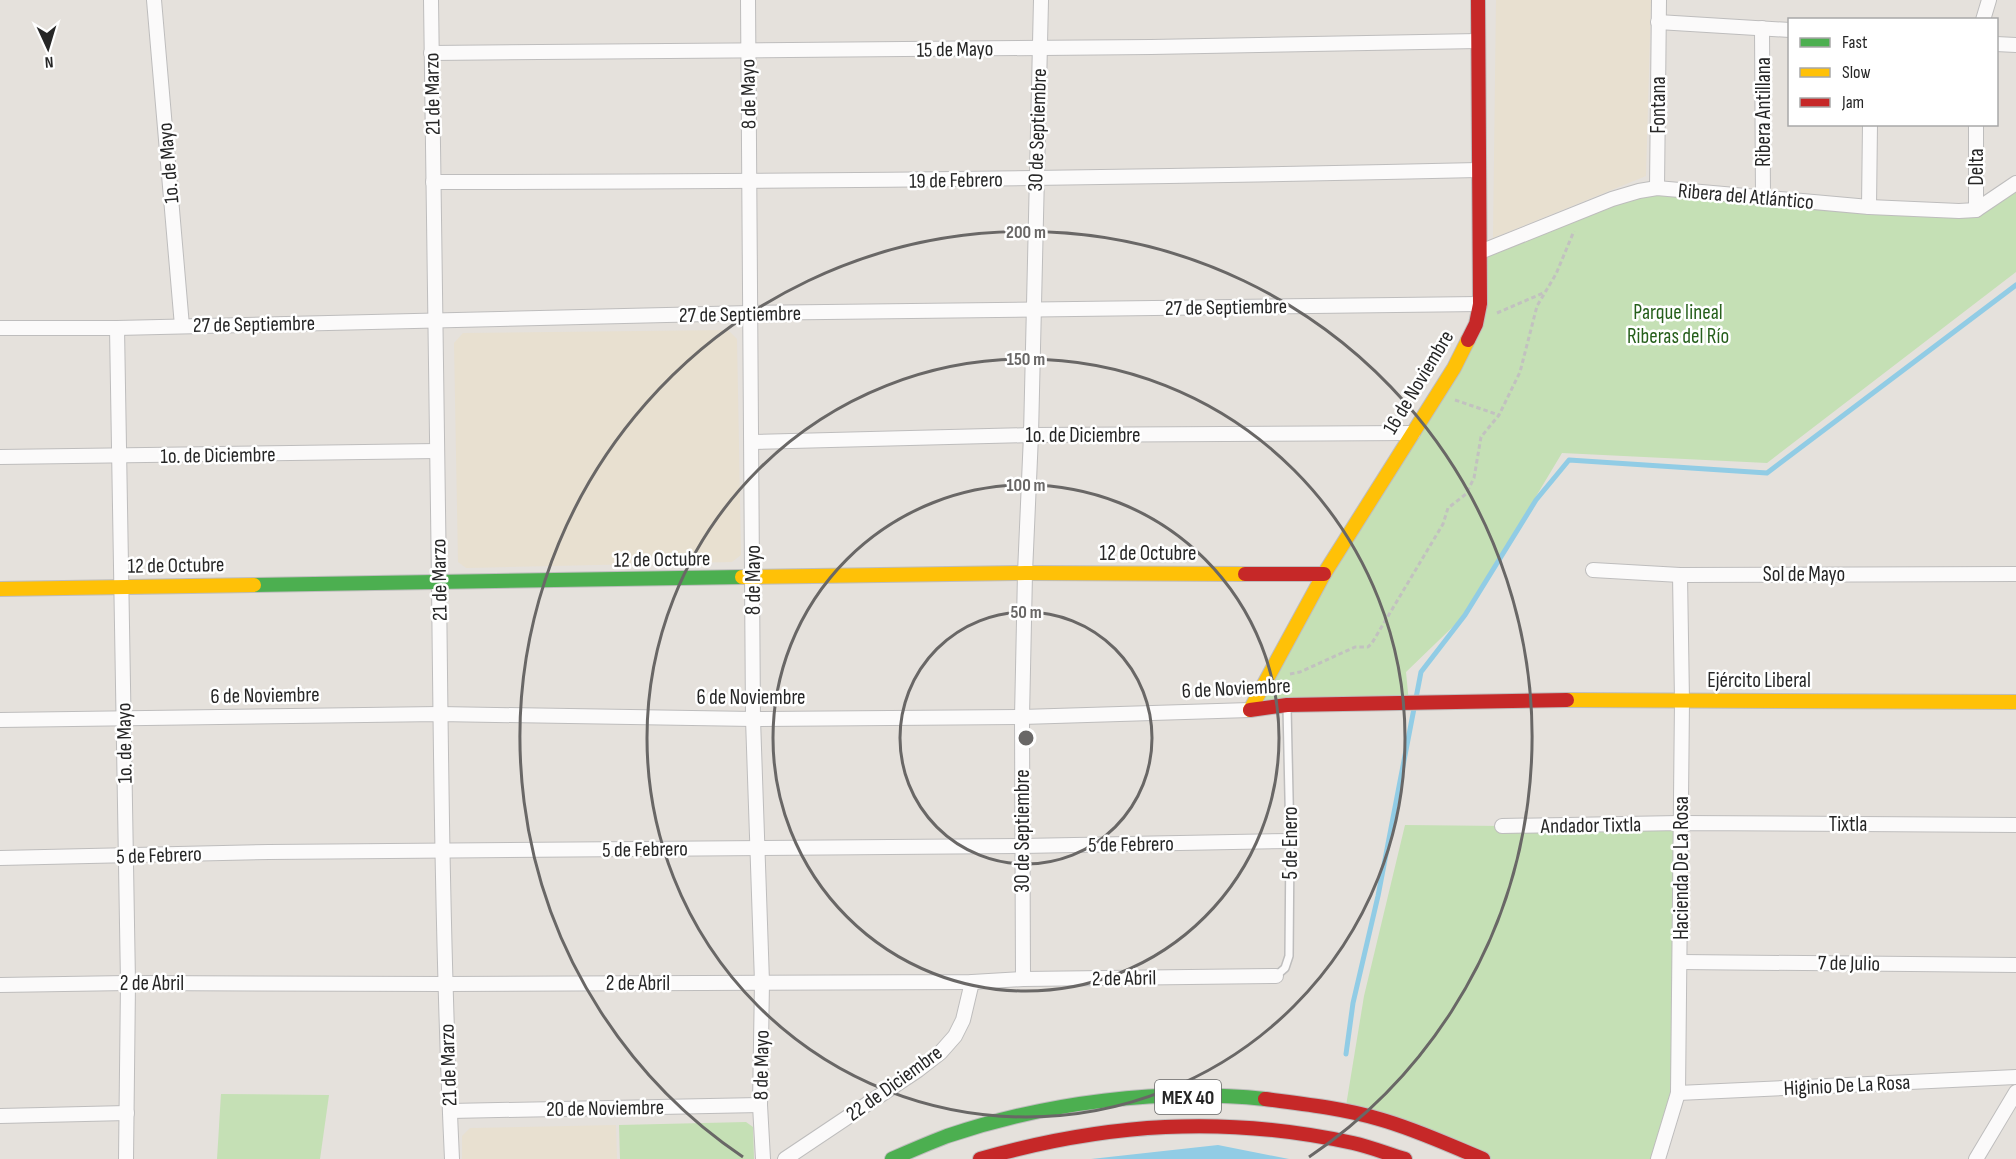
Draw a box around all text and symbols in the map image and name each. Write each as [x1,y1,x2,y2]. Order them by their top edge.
north arrow [18,18,78,78]
legend [1788,18,1998,126]
text: Fast [1842,32,1868,53]
street label: 15 de Mayo [916,36,994,63]
text: N [44,52,54,71]
street label: 21 de Marzo [419,53,446,135]
street label: Ribera Antillana [1751,57,1776,167]
street label: 8 de Mayo [735,59,762,129]
text: Slow [1842,62,1871,83]
street label: 30 de Septiembre [1023,68,1052,192]
street label: Fontana [1646,77,1671,133]
text: Jam [1841,92,1864,113]
street label: 1o. de Mayo [153,122,184,204]
street label: Delta [1964,148,1989,186]
street label: 19 de Febrero [909,167,1003,194]
street label: Ribera del Atlántico [1677,178,1815,215]
text: 200 m [1006,222,1046,243]
street label: 27 de Septiembre [1165,294,1287,321]
park label: Parque lineal Riberas del Río [1627,300,1729,349]
street label: 27 de Septiembre [679,301,801,328]
street label: 27 de Septiembre [193,311,315,338]
street label: 16 de Noviembre [1378,326,1459,439]
text: 150 m [1007,349,1045,370]
street label: 1o. de Diciembre [1025,423,1141,448]
street label: 1o. de Diciembre [160,442,276,469]
text: 100 m [1007,475,1046,496]
street label: 21 de Marzo [426,539,453,621]
street label: 12 de Octubre [1100,541,1196,566]
street label: 8 de Mayo [741,545,766,615]
street label: 12 de Octubre [613,546,711,573]
street label: 12 de Octubre [127,552,225,579]
street label: Sol de Mayo [1763,562,1845,587]
text: 50 m [1010,602,1042,623]
street label: Ejército Liberal [1707,668,1811,693]
street label: 6 de Noviembre [1181,673,1291,704]
street label: 6 de Noviembre [210,682,320,709]
street label: 6 de Noviembre [696,685,806,710]
street label: 1o. de Mayo [111,702,138,784]
centre of rings [1016,728,1036,748]
street label: 30 de Septiembre [1010,769,1035,893]
street label: Hacienda De La Rosa [1669,796,1694,940]
street label: 5 de Enero [1278,807,1303,879]
street label: Andador Tixtla [1539,812,1642,839]
street label: Tixtla [1829,812,1867,837]
street label: 5 de Febrero [1088,831,1174,858]
street label: 5 de Febrero [602,836,688,863]
street label: 5 de Febrero [116,842,202,869]
street label: 7 de Julio [1818,950,1880,977]
street label: 2 de Abril [1092,965,1156,992]
street label: 2 de Abril [120,971,184,996]
street label: 2 de Abril [606,971,670,996]
street label: 21 de Marzo [435,1023,462,1107]
street label: 8 de Mayo [748,1030,775,1100]
street label: 22 de Diciembre [841,1040,947,1127]
street label: Higinio De La Rosa [1783,1070,1911,1101]
road number: MEX 40 [1155,1080,1221,1114]
street label: 20 de Noviembre [546,1095,664,1122]

